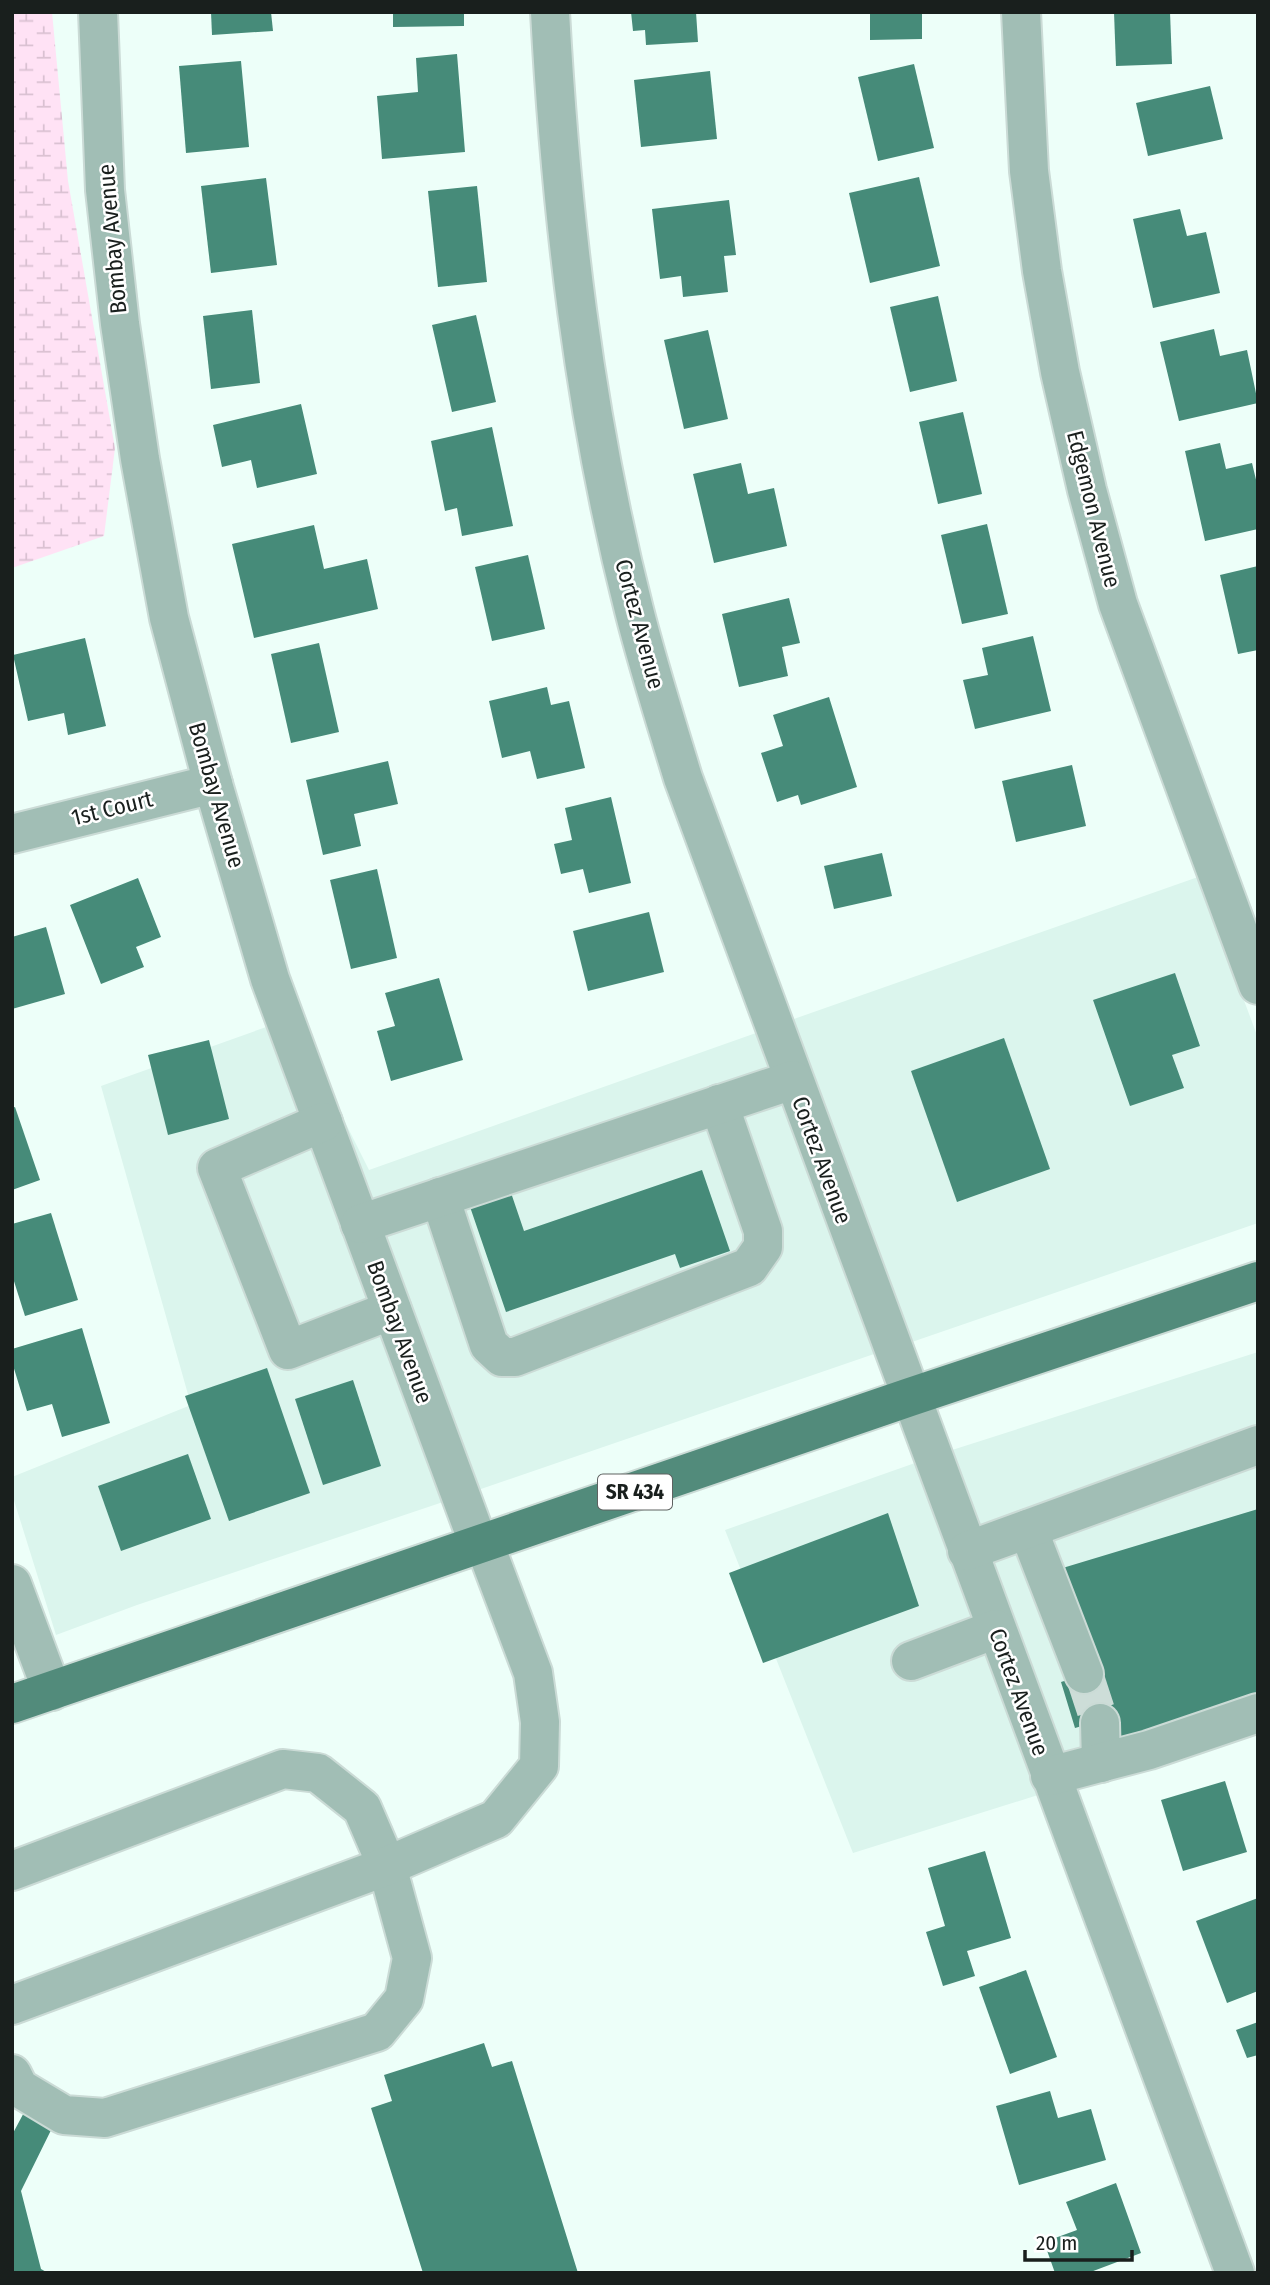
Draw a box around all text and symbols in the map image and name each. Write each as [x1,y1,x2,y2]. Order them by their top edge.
street label: Bombay Avenue [92,163,132,315]
street label: Edgemon Avenue [1061,428,1127,590]
street label: Cortez Avenue [609,556,671,692]
street label: Bombay Avenue [183,719,251,871]
street label: 1st Court [69,784,156,832]
street label: Cortez Avenue [786,1093,858,1227]
street label: Bombay Avenue [361,1257,439,1407]
road number: SR 434 [598,1474,672,1510]
street label: Cortez Avenue [983,1625,1055,1759]
scale bar [1025,2218,1132,2262]
text: 20 m [1036,2230,1077,2256]

